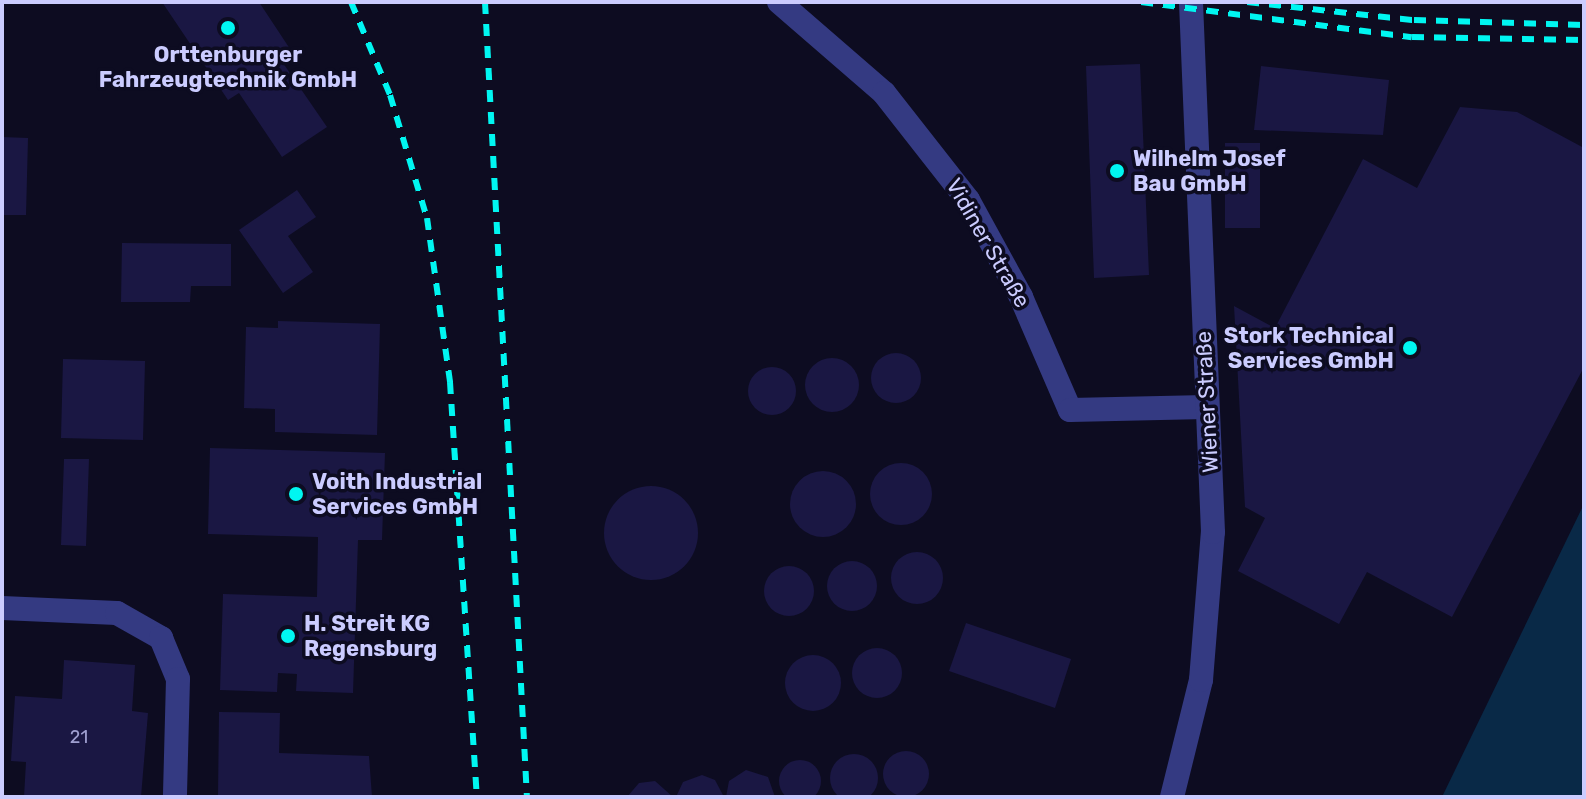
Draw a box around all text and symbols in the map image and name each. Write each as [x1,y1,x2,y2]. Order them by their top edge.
marker: Orttenburger Fahrzeugtechnik GmbH [219,19,237,37]
place label: Orttenburger Fahrzeugtechnik GmbH [99,41,357,92]
place label: Wilhelm Josef Bau GmbH [1133,145,1285,196]
marker: Wilhelm Josef Bau GmbH [1108,162,1126,180]
street label: Vidiner Straße [940,173,1036,313]
place label: Stork Technical Services GmbH [1223,322,1394,374]
street label: Wiener Straße [1190,330,1224,474]
marker: Stork Technical Services GmbH [1401,339,1419,357]
place label: Voith Industrial Services GmbH [312,468,482,520]
marker: Voith Industrial Services GmbH [287,485,305,503]
place label: H. Streit KG Regensburg [304,610,437,662]
marker: H. Streit KG Regensburg [279,627,297,645]
house number: 21 [70,726,88,748]

